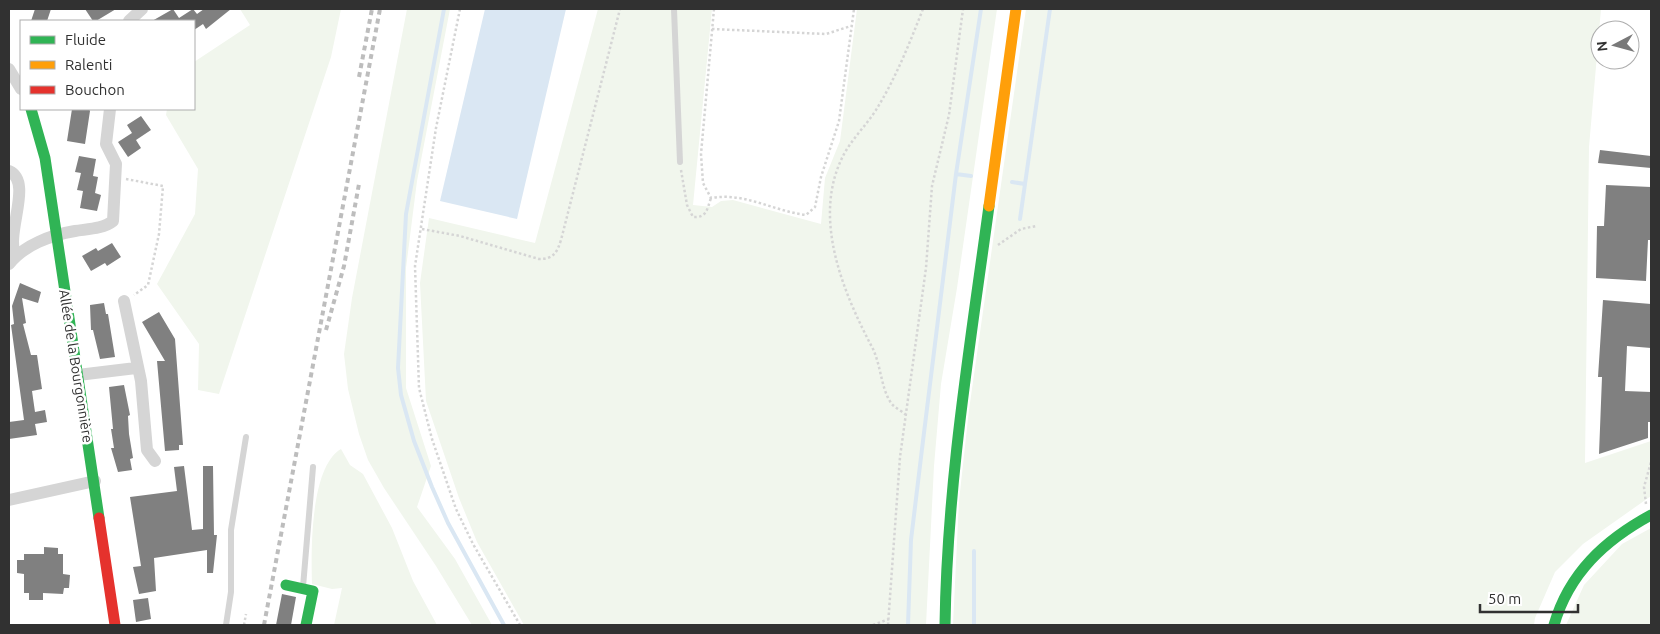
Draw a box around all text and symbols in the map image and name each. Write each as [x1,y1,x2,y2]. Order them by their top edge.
legend [20,20,195,110]
north arrow [1590,20,1640,70]
text: Fluide [65,31,106,48]
text: N [1594,40,1611,52]
text: Ralenti [65,56,112,73]
text: Bouchon [65,81,125,98]
street label: Allée de la Bourgonnière [56,288,96,444]
scale bar [1480,582,1578,614]
text: 50 m [1488,590,1521,607]

